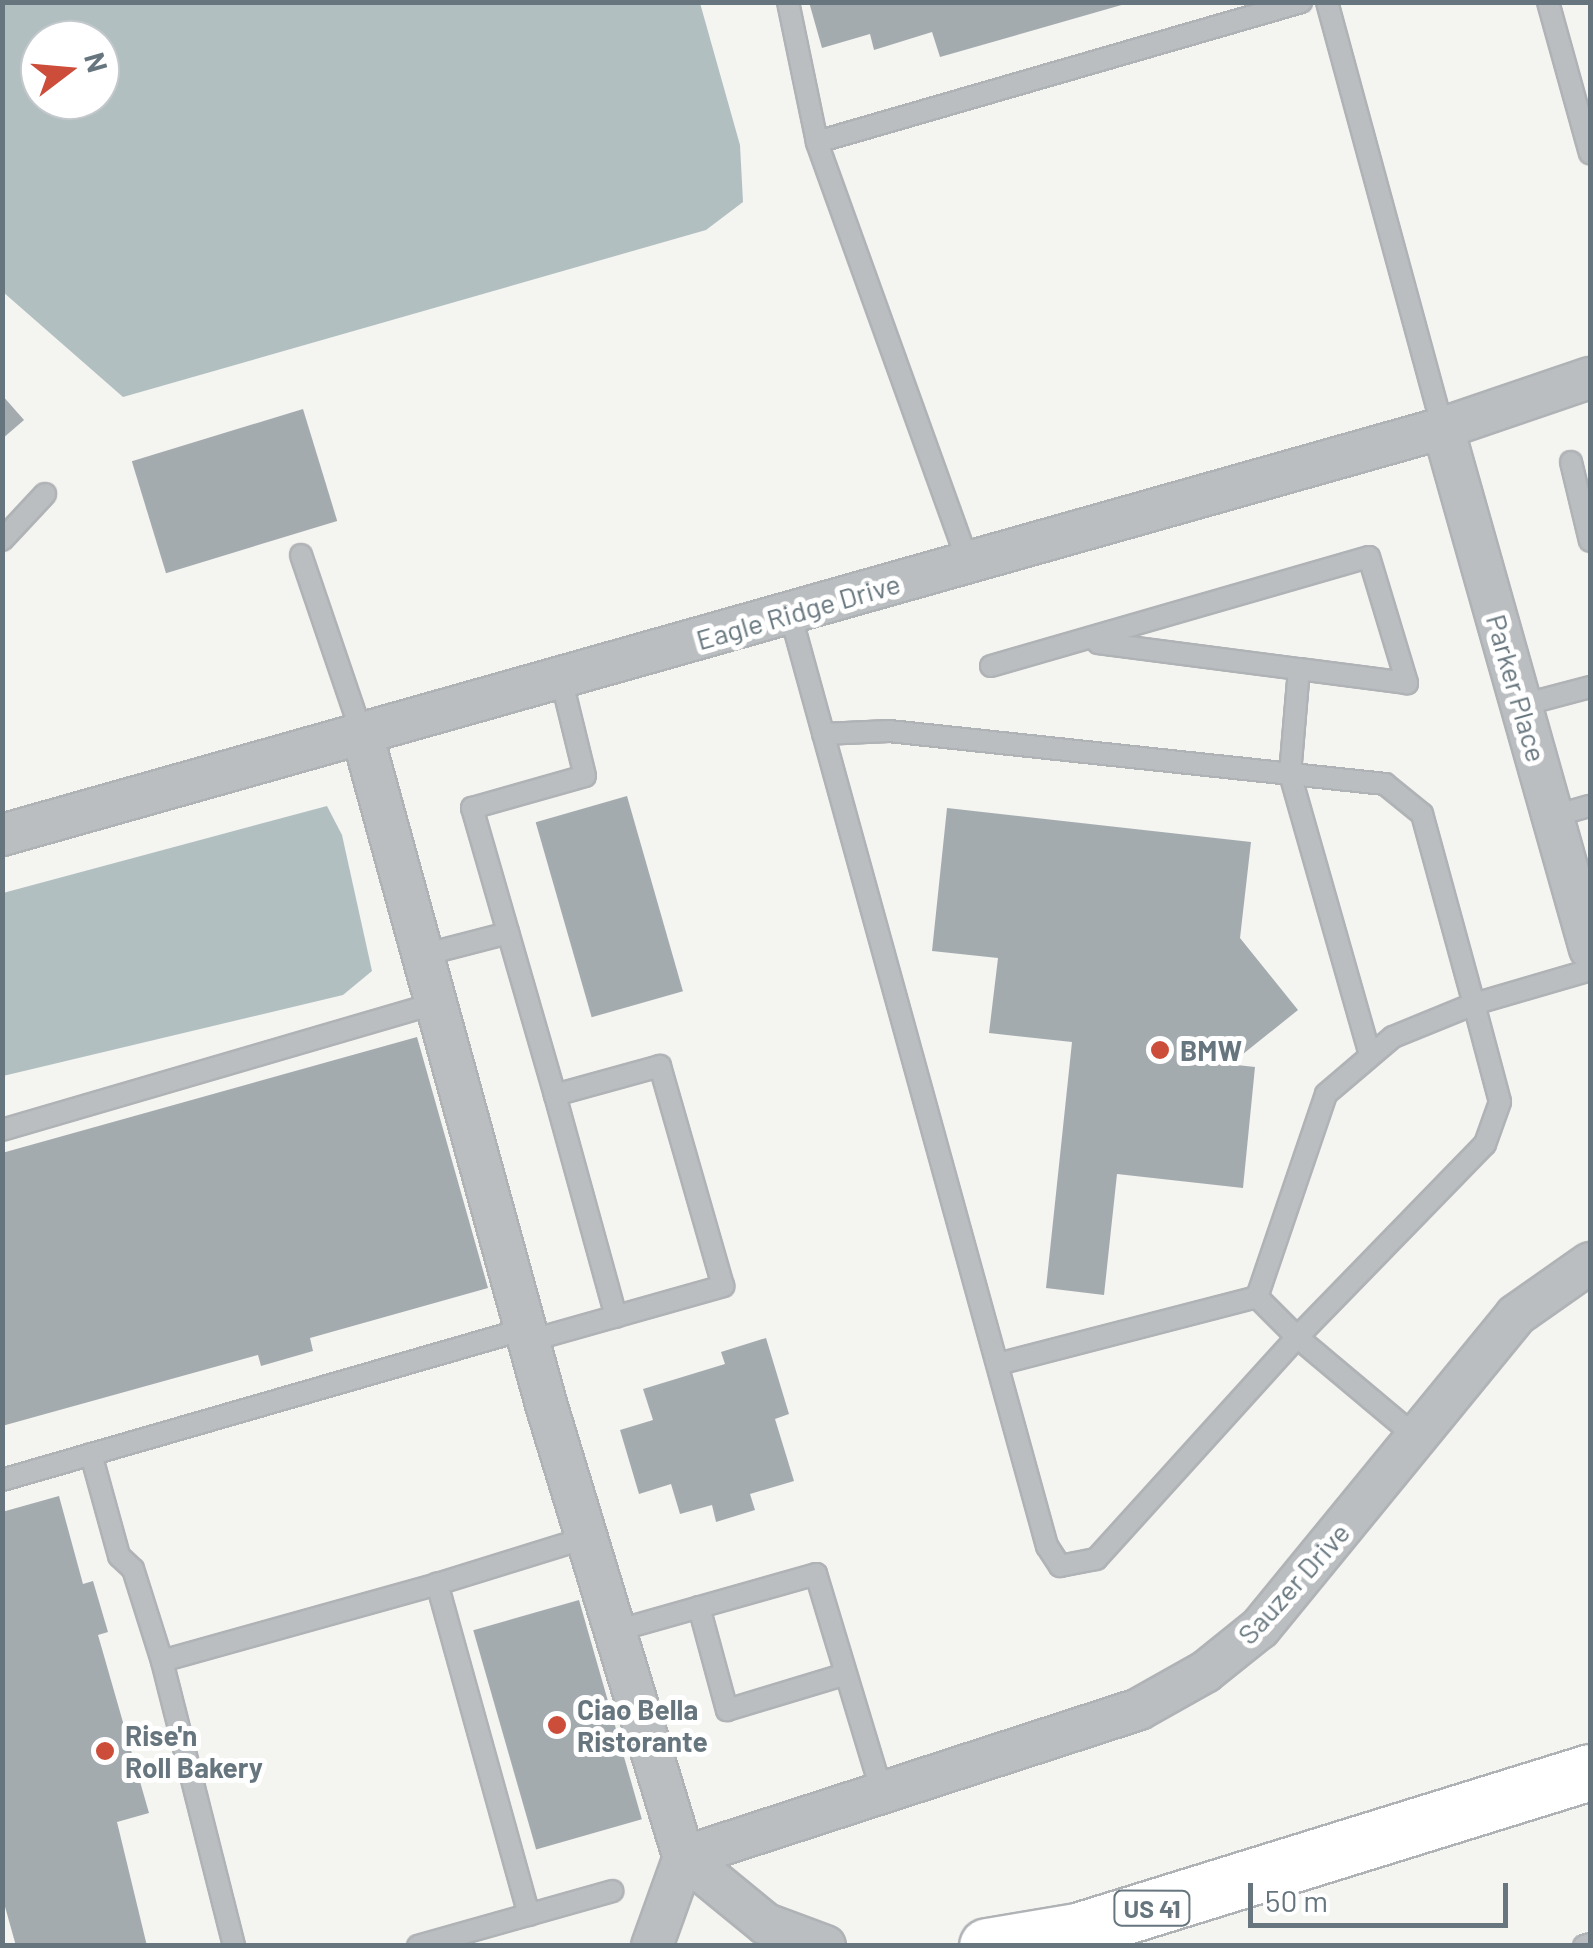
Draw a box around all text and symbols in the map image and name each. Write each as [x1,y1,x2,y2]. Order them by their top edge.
north arrow [20,20,120,120]
text: N [78,49,116,76]
street label: Eagle Ridge Drive [692,566,904,656]
street label: Parker Place [1480,610,1554,766]
place label: BMW [1180,1033,1242,1067]
marker: BMW [1149,1039,1171,1061]
street label: Sauzer Drive [1230,1516,1356,1650]
place label: Ciao Bella Ristorante [577,1692,708,1758]
marker: Ciao Bella Ristorante [546,1714,568,1736]
place label: Rise'n Roll Bakery [125,1718,263,1784]
marker: Rise'n Roll Bakery [94,1740,116,1762]
scale bar [1253,1863,1513,1925]
text: 50 m [1265,1882,1328,1918]
road number: US 41 [1112,1888,1192,1928]

